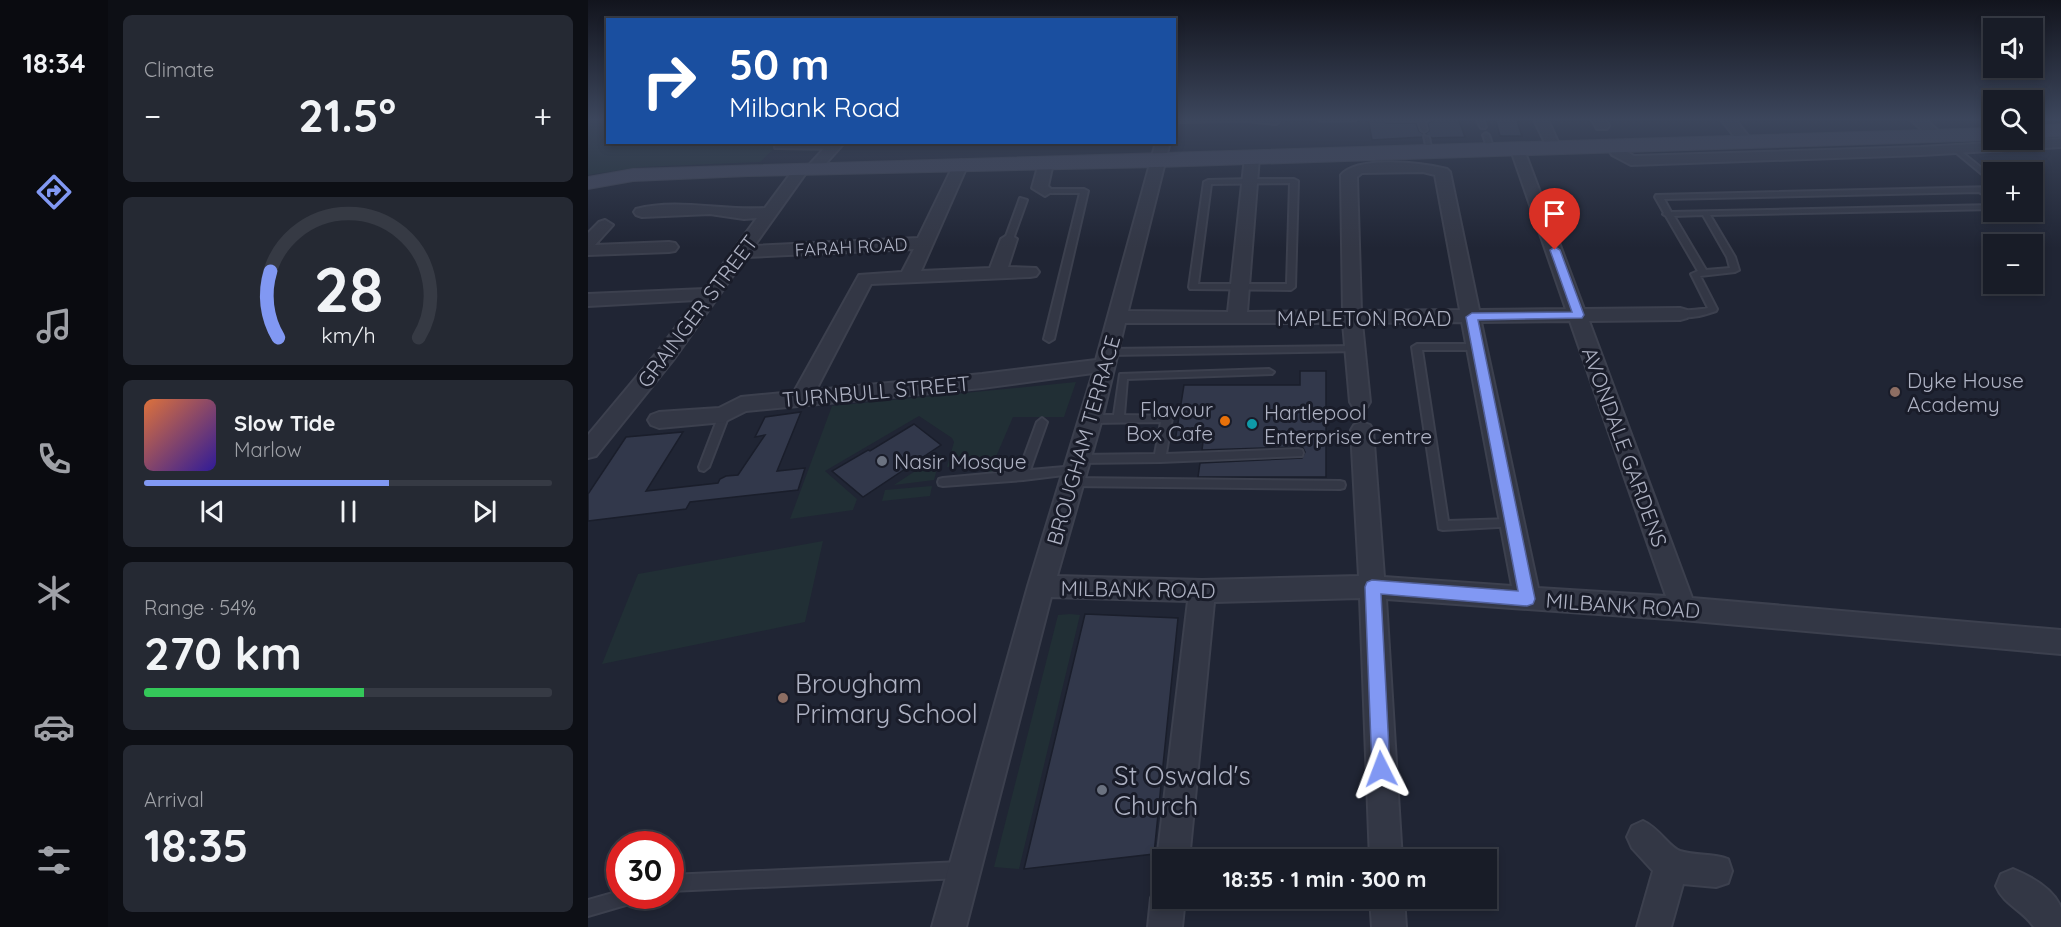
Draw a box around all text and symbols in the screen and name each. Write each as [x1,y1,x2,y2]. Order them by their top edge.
map controls [1983,18,2043,294]
button: sound [1983,18,2043,78]
text: 50 m [729,38,829,91]
icon: right [630,42,708,120]
text: 18:34 [22,46,86,80]
text: Climate [144,57,214,82]
text: 21.5° [298,87,396,143]
text: Milbank Road [729,90,900,124]
button: search [1983,90,2043,150]
text: − [144,95,161,136]
text: + [533,95,552,136]
button: + [1983,162,2043,222]
icon: directions [33,171,75,213]
pin [1529,188,1580,250]
icon: arrive [1538,197,1571,230]
street label: GRAINGER STREET [631,230,763,392]
street label: FARAH ROAD [794,233,908,261]
button: − [1983,234,2043,294]
text: 28 [313,250,383,328]
icon: music [33,305,75,347]
street label: MAPLETON ROAD [1277,305,1451,331]
text: km/h [321,323,375,349]
street label: BROUGHAM TERRACE [1041,332,1125,548]
street label: AVONDALE GARDENS [1577,344,1673,550]
place label: Dyke House Academy [1907,367,2024,417]
street label: TURNBULL STREET [781,370,971,412]
marker: Dyke House Academy [1888,385,1902,399]
place label: Flavour Box Cafe [1126,396,1213,446]
place label: Hartlepool Enterprise Centre [1264,399,1432,449]
text: Slow Tide [234,409,335,437]
marker: Flavour Box Cafe [1218,414,1232,428]
marker: Hartlepool Enterprise Centre [1245,417,1259,431]
text: Marlow [234,437,302,462]
icon: phone [33,438,75,480]
place label: Nasir Mosque [894,448,1027,474]
marker: Nasir Mosque [875,454,889,468]
icon: previous [196,495,229,528]
icon: pause [332,495,365,528]
icon: next [468,495,501,528]
icon: climate [33,572,75,614]
street label: MILBANK ROAD [1060,575,1216,603]
street label: MILBANK ROAD [1545,587,1701,623]
text: Range · 54% [144,595,256,620]
text: 270 km [144,625,302,681]
place label: Brougham Primary School [795,667,978,730]
marker: Brougham Primary School [776,691,790,705]
icon: car [33,706,75,748]
position arrow [1349,737,1413,801]
place label: St Oswald's Church [1114,759,1251,822]
marker: St Oswald's Church [1095,783,1109,797]
text: Arrival [144,787,204,812]
text: 18:35 [144,817,249,873]
speed limit sign: 30 [606,831,684,909]
icon: filters [33,839,75,881]
text: 18:35 · 1 min · 300 m [1222,865,1427,893]

